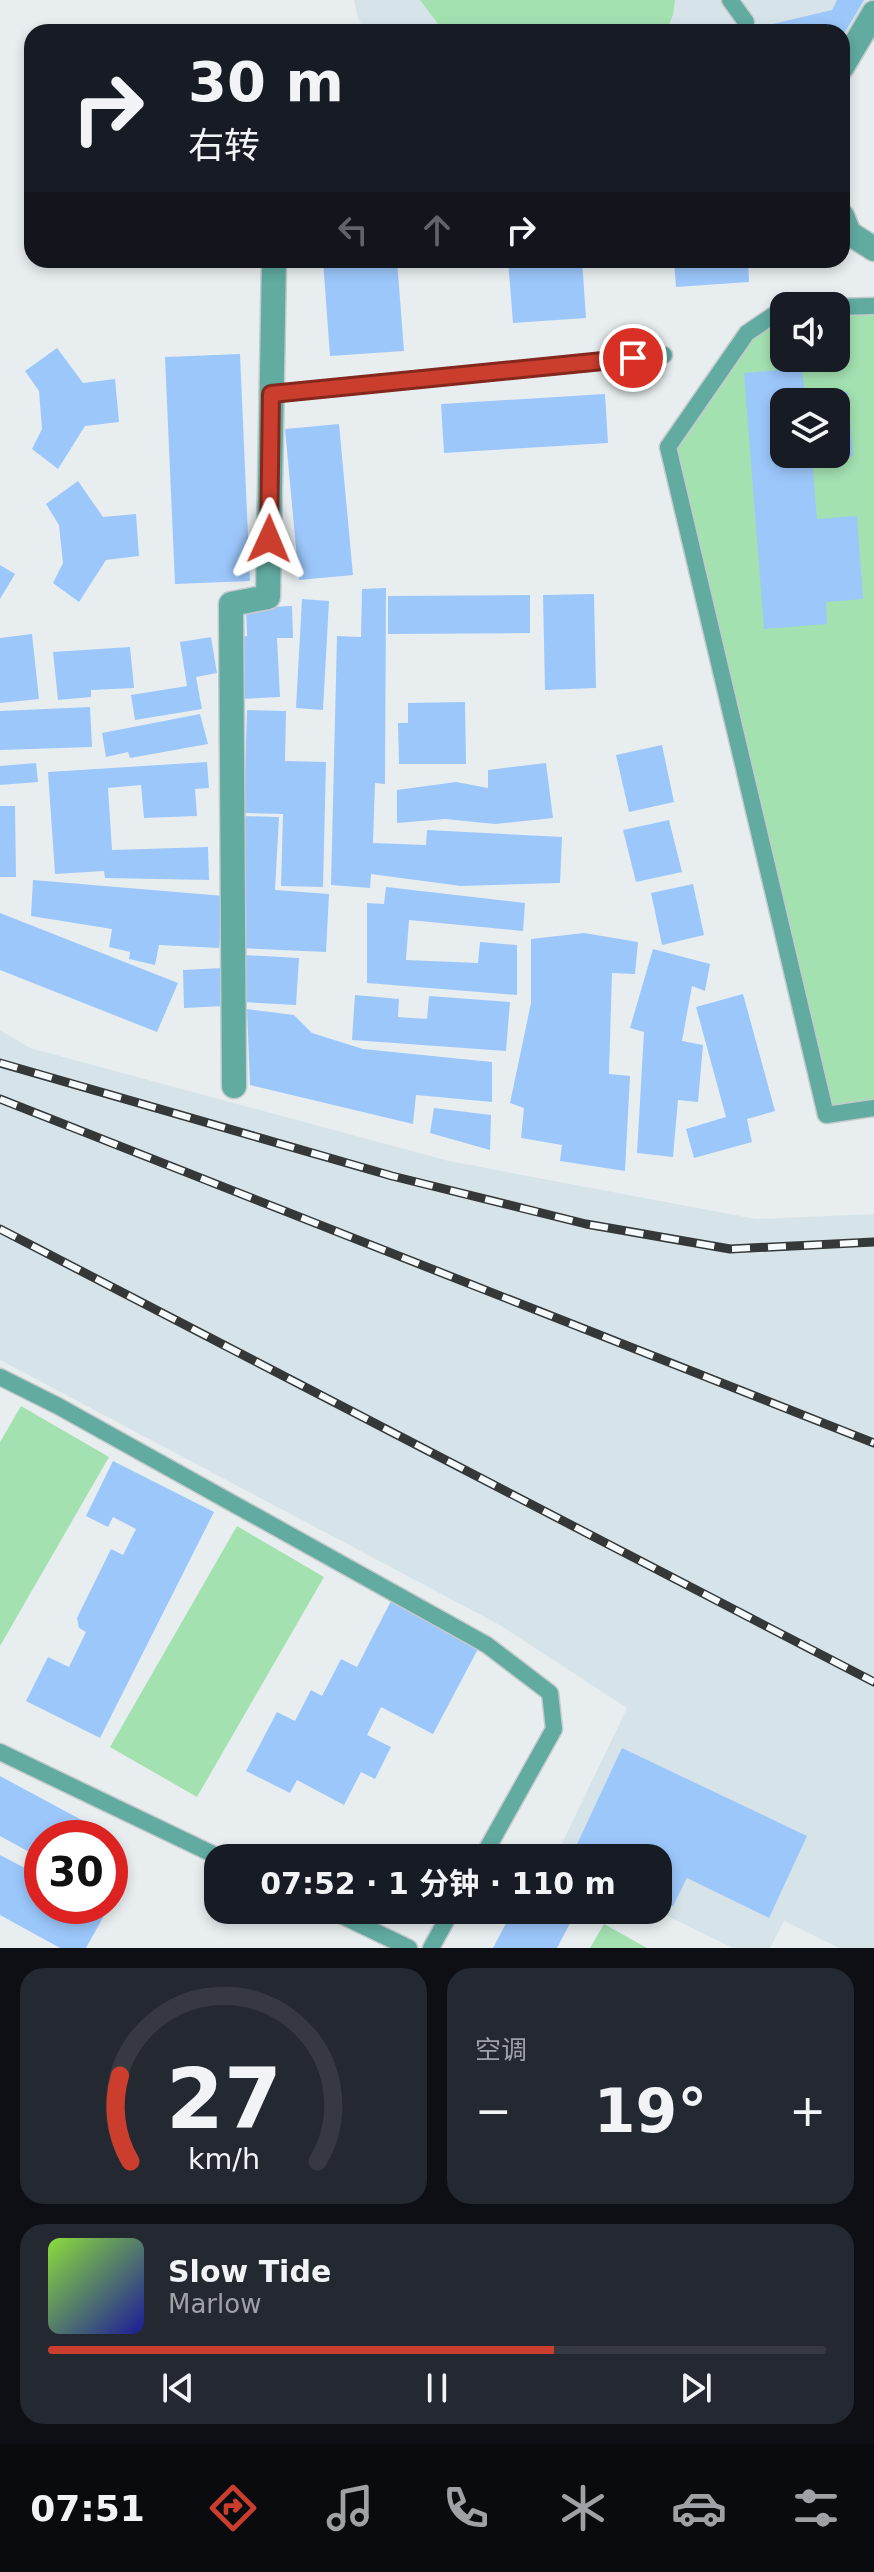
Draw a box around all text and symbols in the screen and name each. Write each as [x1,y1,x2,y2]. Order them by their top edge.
text: 30 m [188,49,344,114]
icon: right [56,56,160,160]
text: 右转 [188,125,260,166]
icon: left [331,208,375,252]
icon: ahead [415,208,459,252]
icon: right [499,208,543,252]
map controls [770,292,850,468]
button: sound [770,292,850,372]
pin [599,324,667,392]
icon: arrive [611,336,655,380]
button: layers [770,388,850,468]
position arrow [227,497,311,581]
speed limit sign: 30 [24,1820,128,1924]
text: 07:52 · 1 分钟 · 110 m [260,1866,616,1901]
text: 空调 [475,2035,527,2065]
text: 27 [166,2051,281,2148]
text: 19° [594,2076,707,2146]
text: − [475,2085,512,2136]
text: + [789,2085,826,2136]
text: km/h [187,2142,260,2176]
text: Slow Tide [168,2254,331,2289]
text: Marlow [168,2289,261,2319]
icon: previous [156,2366,200,2410]
icon: pause [415,2366,459,2410]
icon: next [674,2366,718,2410]
icon: directions [205,2480,261,2536]
icon: music [322,2480,378,2536]
icon: phone [438,2480,494,2536]
icon: climate [555,2480,611,2536]
icon: car [671,2480,727,2536]
icon: filters [788,2480,844,2536]
text: 07:51 [30,2488,145,2529]

